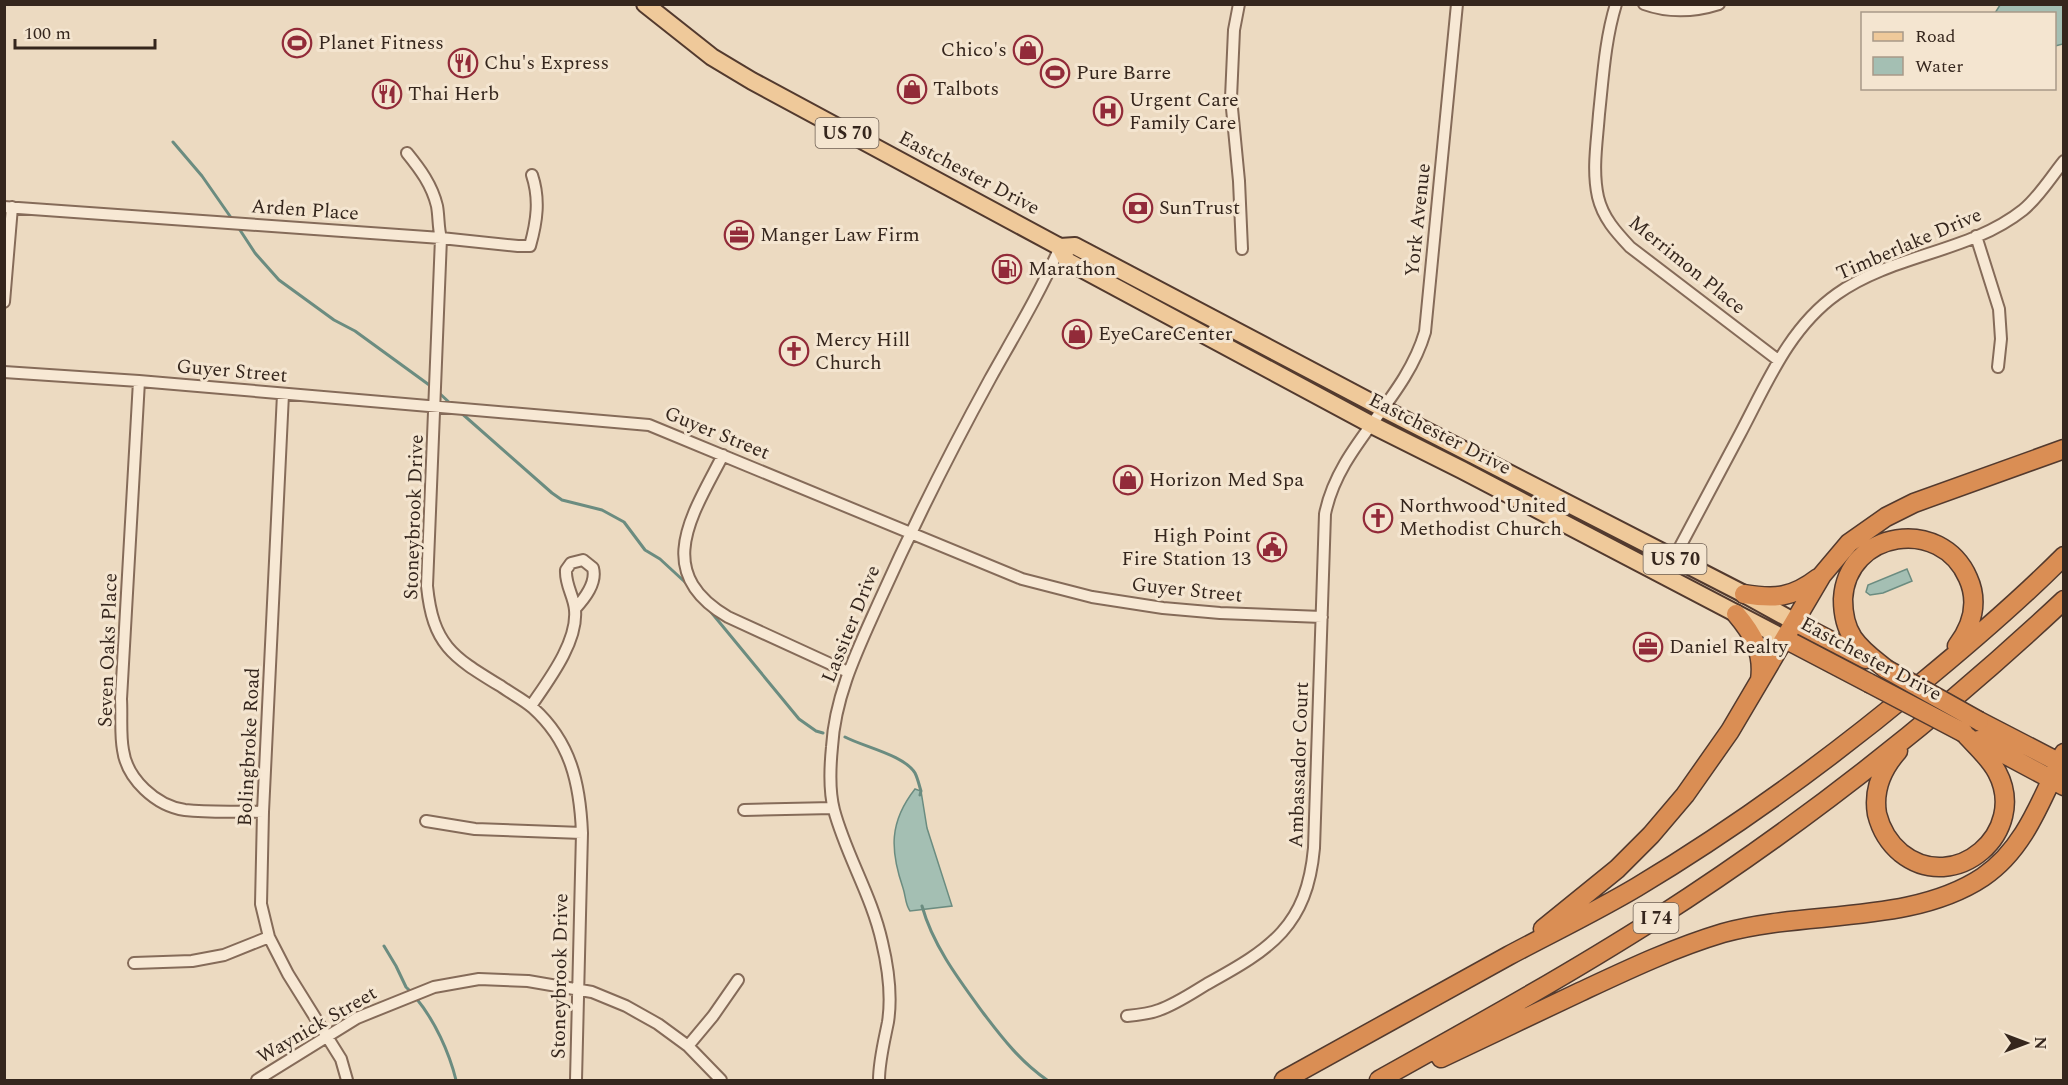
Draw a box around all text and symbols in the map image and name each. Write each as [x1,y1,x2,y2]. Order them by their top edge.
scale bar [15,12,154,50]
legend [1861,12,2056,90]
text: 100 m [24,20,71,47]
text: Road [1915,23,1956,50]
sports icon: Planet Fitness [281,27,313,59]
place label: Planet Fitness [318,28,444,58]
shop icon: Chico's [1012,34,1044,66]
place label: Chico's [941,35,1007,65]
restaurant icon: Chu's Express [447,47,479,79]
place label: Chu's Express [484,48,609,78]
text: Water [1915,53,1963,80]
sports icon: Pure Barre [1039,57,1071,89]
place label: Pure Barre [1076,58,1171,88]
shop icon: Talbots [896,73,928,105]
place label: Talbots [933,74,999,104]
restaurant icon: Thai Herb [371,78,403,110]
place label: Thai Herb [408,79,499,109]
place label: Urgent Care Family Care [1129,85,1239,138]
hospital icon: Urgent Care Family Care [1092,95,1124,127]
road number: US 70 [816,118,878,148]
street label: Eastchester Drive [893,123,1045,223]
street label: York Avenue [1397,162,1439,278]
street label: Arden Place [250,191,360,229]
bank icon: SunTrust [1122,192,1154,224]
place label: SunTrust [1159,193,1240,223]
street label: Timberlake Drive [1832,200,1986,288]
street label: Merrimon Place [1622,208,1752,322]
office icon: Manger Law Firm [723,219,755,251]
place label: Manger Law Firm [760,220,920,250]
fuel station icon: Marathon [991,253,1023,285]
place label: Marathon [1028,254,1116,284]
shop icon: EyeCareCenter [1061,318,1093,350]
place label: EyeCareCenter [1098,319,1233,349]
place label: Mercy Hill Church [815,325,910,378]
church icon: Mercy Hill Church [778,335,810,367]
street label: Guyer Street [175,351,289,391]
street label: Eastchester Drive [1364,385,1516,483]
street label: Guyer Street [660,398,774,468]
street label: Stoneybrook Drive [396,434,432,600]
shop icon: Horizon Med Spa [1112,464,1144,496]
place label: Horizon Med Spa [1149,465,1304,495]
place label: Northwood United Methodist Church [1399,491,1567,544]
church icon: Northwood United Methodist Church [1362,502,1394,534]
place label: High Point Fire Station 13 [1122,521,1251,574]
public building icon: High Point Fire Station 13 [1256,531,1288,563]
road number: US 70 [1644,544,1706,574]
street label: Lassiter Drive [814,561,888,687]
street label: Guyer Street [1130,569,1244,611]
street label: Seven Oaks Place [90,572,126,728]
street label: Eastchester Drive [1795,609,1947,709]
office icon: Daniel Realty [1632,631,1664,663]
place label: Daniel Realty [1669,632,1789,662]
street label: Bolingbroke Road [230,667,268,827]
street label: Ambassador Court [1281,681,1317,849]
street label: Stoneybrook Drive [544,893,576,1059]
road number: I 74 [1634,903,1678,933]
street label: Waynick Street [251,978,383,1072]
north arrow [1996,1013,2056,1073]
text: N [2028,1036,2052,1050]

